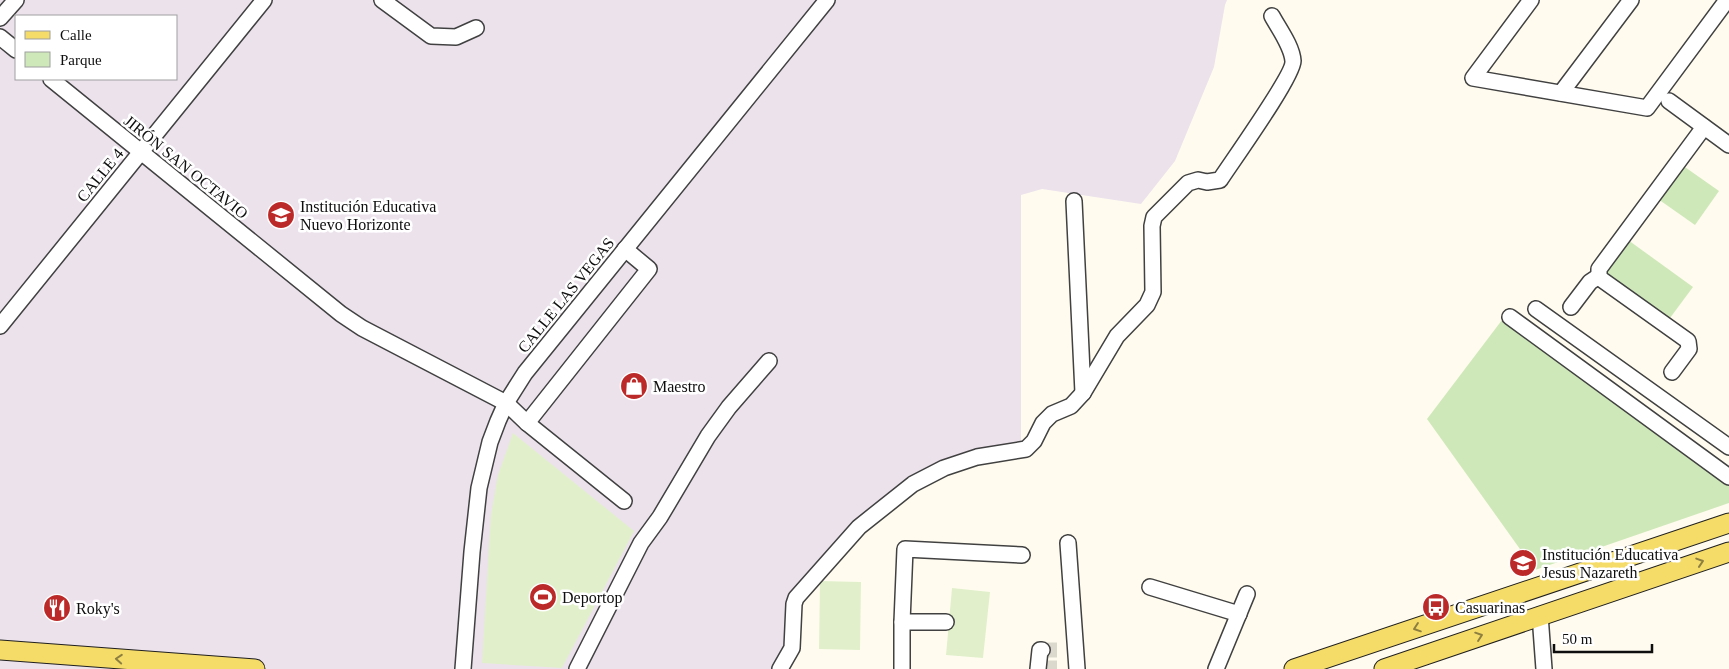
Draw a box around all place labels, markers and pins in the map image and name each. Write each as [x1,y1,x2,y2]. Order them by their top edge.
place label: Institución Educativa Nuevo Horizonte [300,198,436,233]
school or university icon: Institución Educativa Nuevo Horizonte [266,200,296,230]
shop icon: Maestro [619,371,649,401]
place label: Maestro [653,378,705,395]
place label: Institución Educativa Jesus Nazareth [1542,546,1678,581]
school or university icon: Institución Educativa Jesus Nazareth [1508,548,1538,578]
sports icon: Deportop [528,582,558,612]
place label: Deportop [562,589,622,607]
bus stop icon: Casuarinas [1421,592,1451,622]
restaurant icon: Roky's [42,593,72,623]
place label: Casuarinas [1455,599,1525,616]
place label: Roky's [76,600,120,618]

